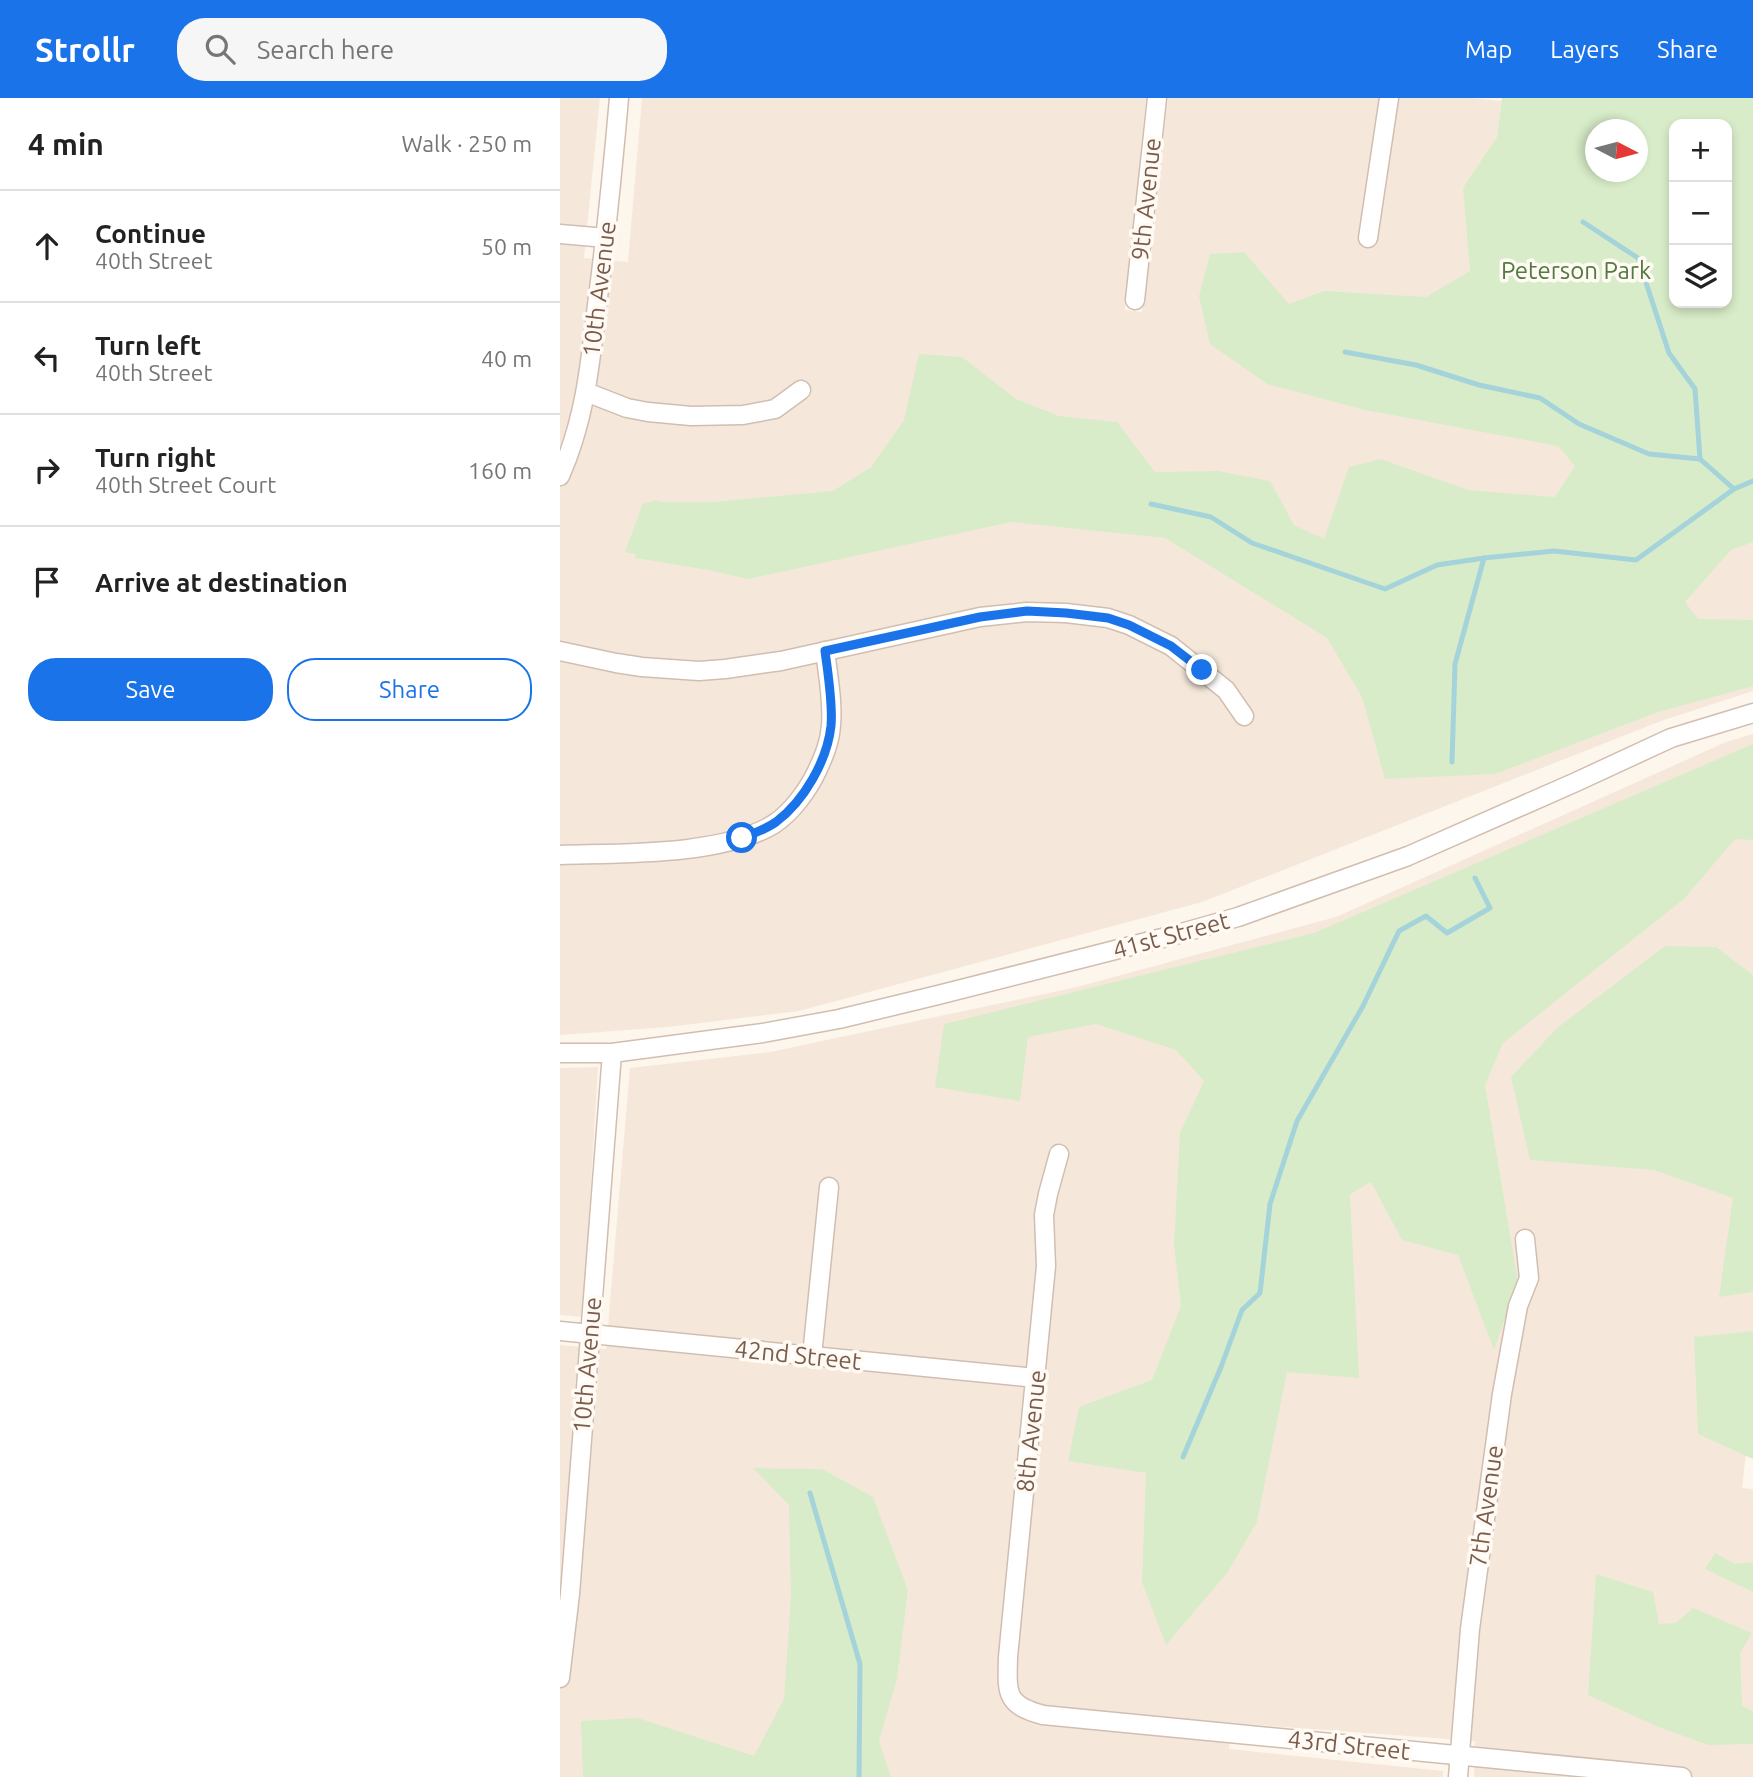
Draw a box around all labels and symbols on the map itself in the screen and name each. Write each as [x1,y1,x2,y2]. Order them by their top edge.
north arrow [1585,119,1648,182]
street label: 9th Avenue [1126,136,1166,262]
street label: 10th Avenue [577,220,621,358]
park label: Peterson Park [1501,257,1651,284]
route end [1186,654,1217,685]
route start [726,822,757,853]
street label: 41st Street [1110,906,1233,963]
street label: 10th Avenue [568,1296,606,1434]
street label: 42nd Street [733,1335,863,1375]
street label: 8th Avenue [1011,1368,1051,1494]
street label: 7th Avenue [1464,1443,1508,1569]
street label: 43rd Street [1287,1725,1412,1765]

